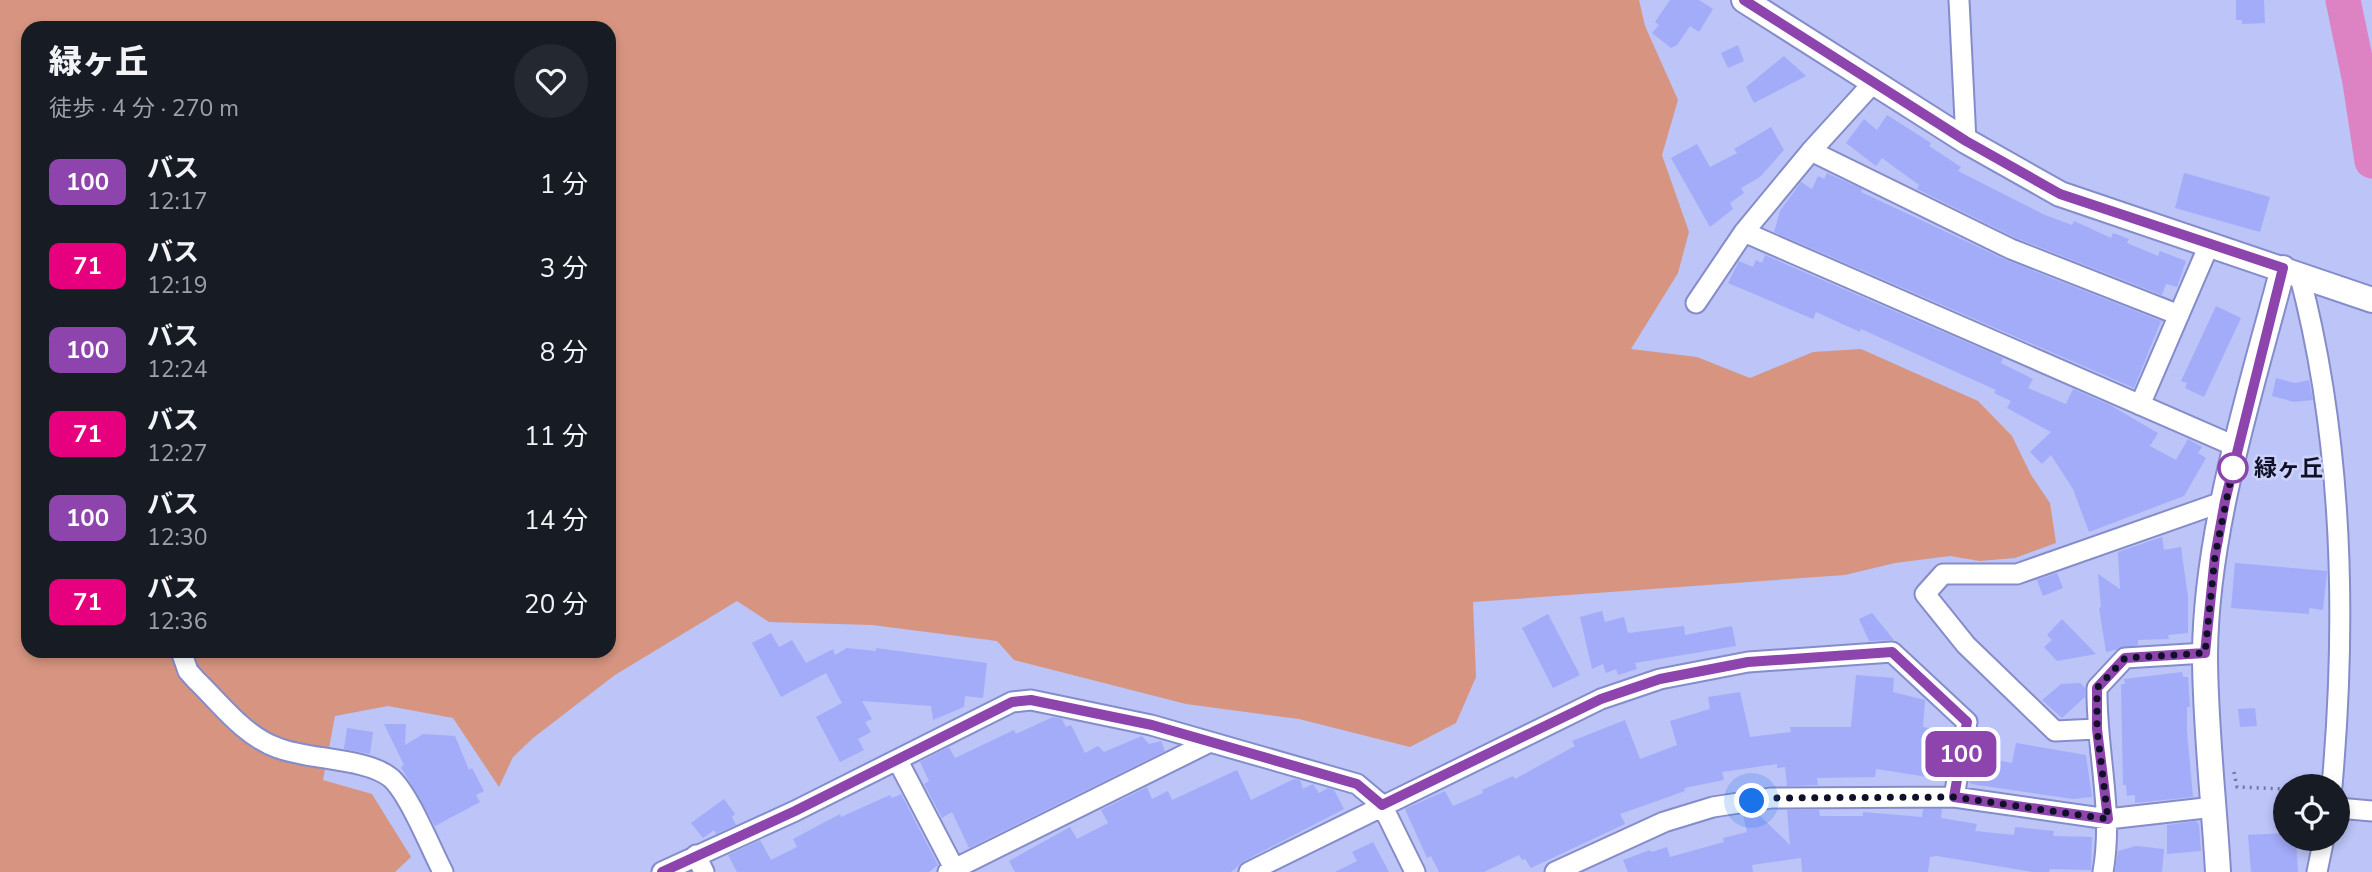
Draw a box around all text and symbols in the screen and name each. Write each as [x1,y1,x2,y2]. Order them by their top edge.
text: 緑ヶ丘 [49,40,148,85]
button: heart [514,44,588,118]
text: 徒歩 · 4 分 · 270 m [49,93,239,124]
text: バス [147,151,199,186]
text: 100 [66,166,109,198]
text: 1 分 [540,167,588,202]
text: 12:17 [147,186,207,217]
text: バス [147,235,199,270]
text: 71 [73,250,102,282]
text: 3 分 [540,251,588,286]
text: 12:19 [147,270,207,301]
text: バス [147,319,199,354]
text: 100 [66,334,109,366]
text: 8 分 [540,335,588,370]
text: 12:24 [147,354,207,385]
text: バス [147,403,199,438]
text: 71 [73,418,102,450]
text: 11 分 [524,419,588,454]
text: 12:27 [147,438,207,469]
marker: 緑ヶ丘 [2218,453,2248,483]
place label: 緑ヶ丘 [2254,453,2323,484]
text: バス [147,487,199,522]
text: 100 [66,502,109,534]
text: 14 分 [524,503,588,538]
text: 12:30 [147,522,207,553]
text: バス [147,571,199,606]
text: 71 [73,586,102,618]
text: 20 分 [524,587,588,622]
text: 12:36 [147,606,207,637]
line badge: 100 [1921,731,2001,777]
text: 100 [1939,738,1983,770]
map controls [2273,774,2350,851]
button: locate [2273,774,2350,851]
your location [1734,783,1769,818]

